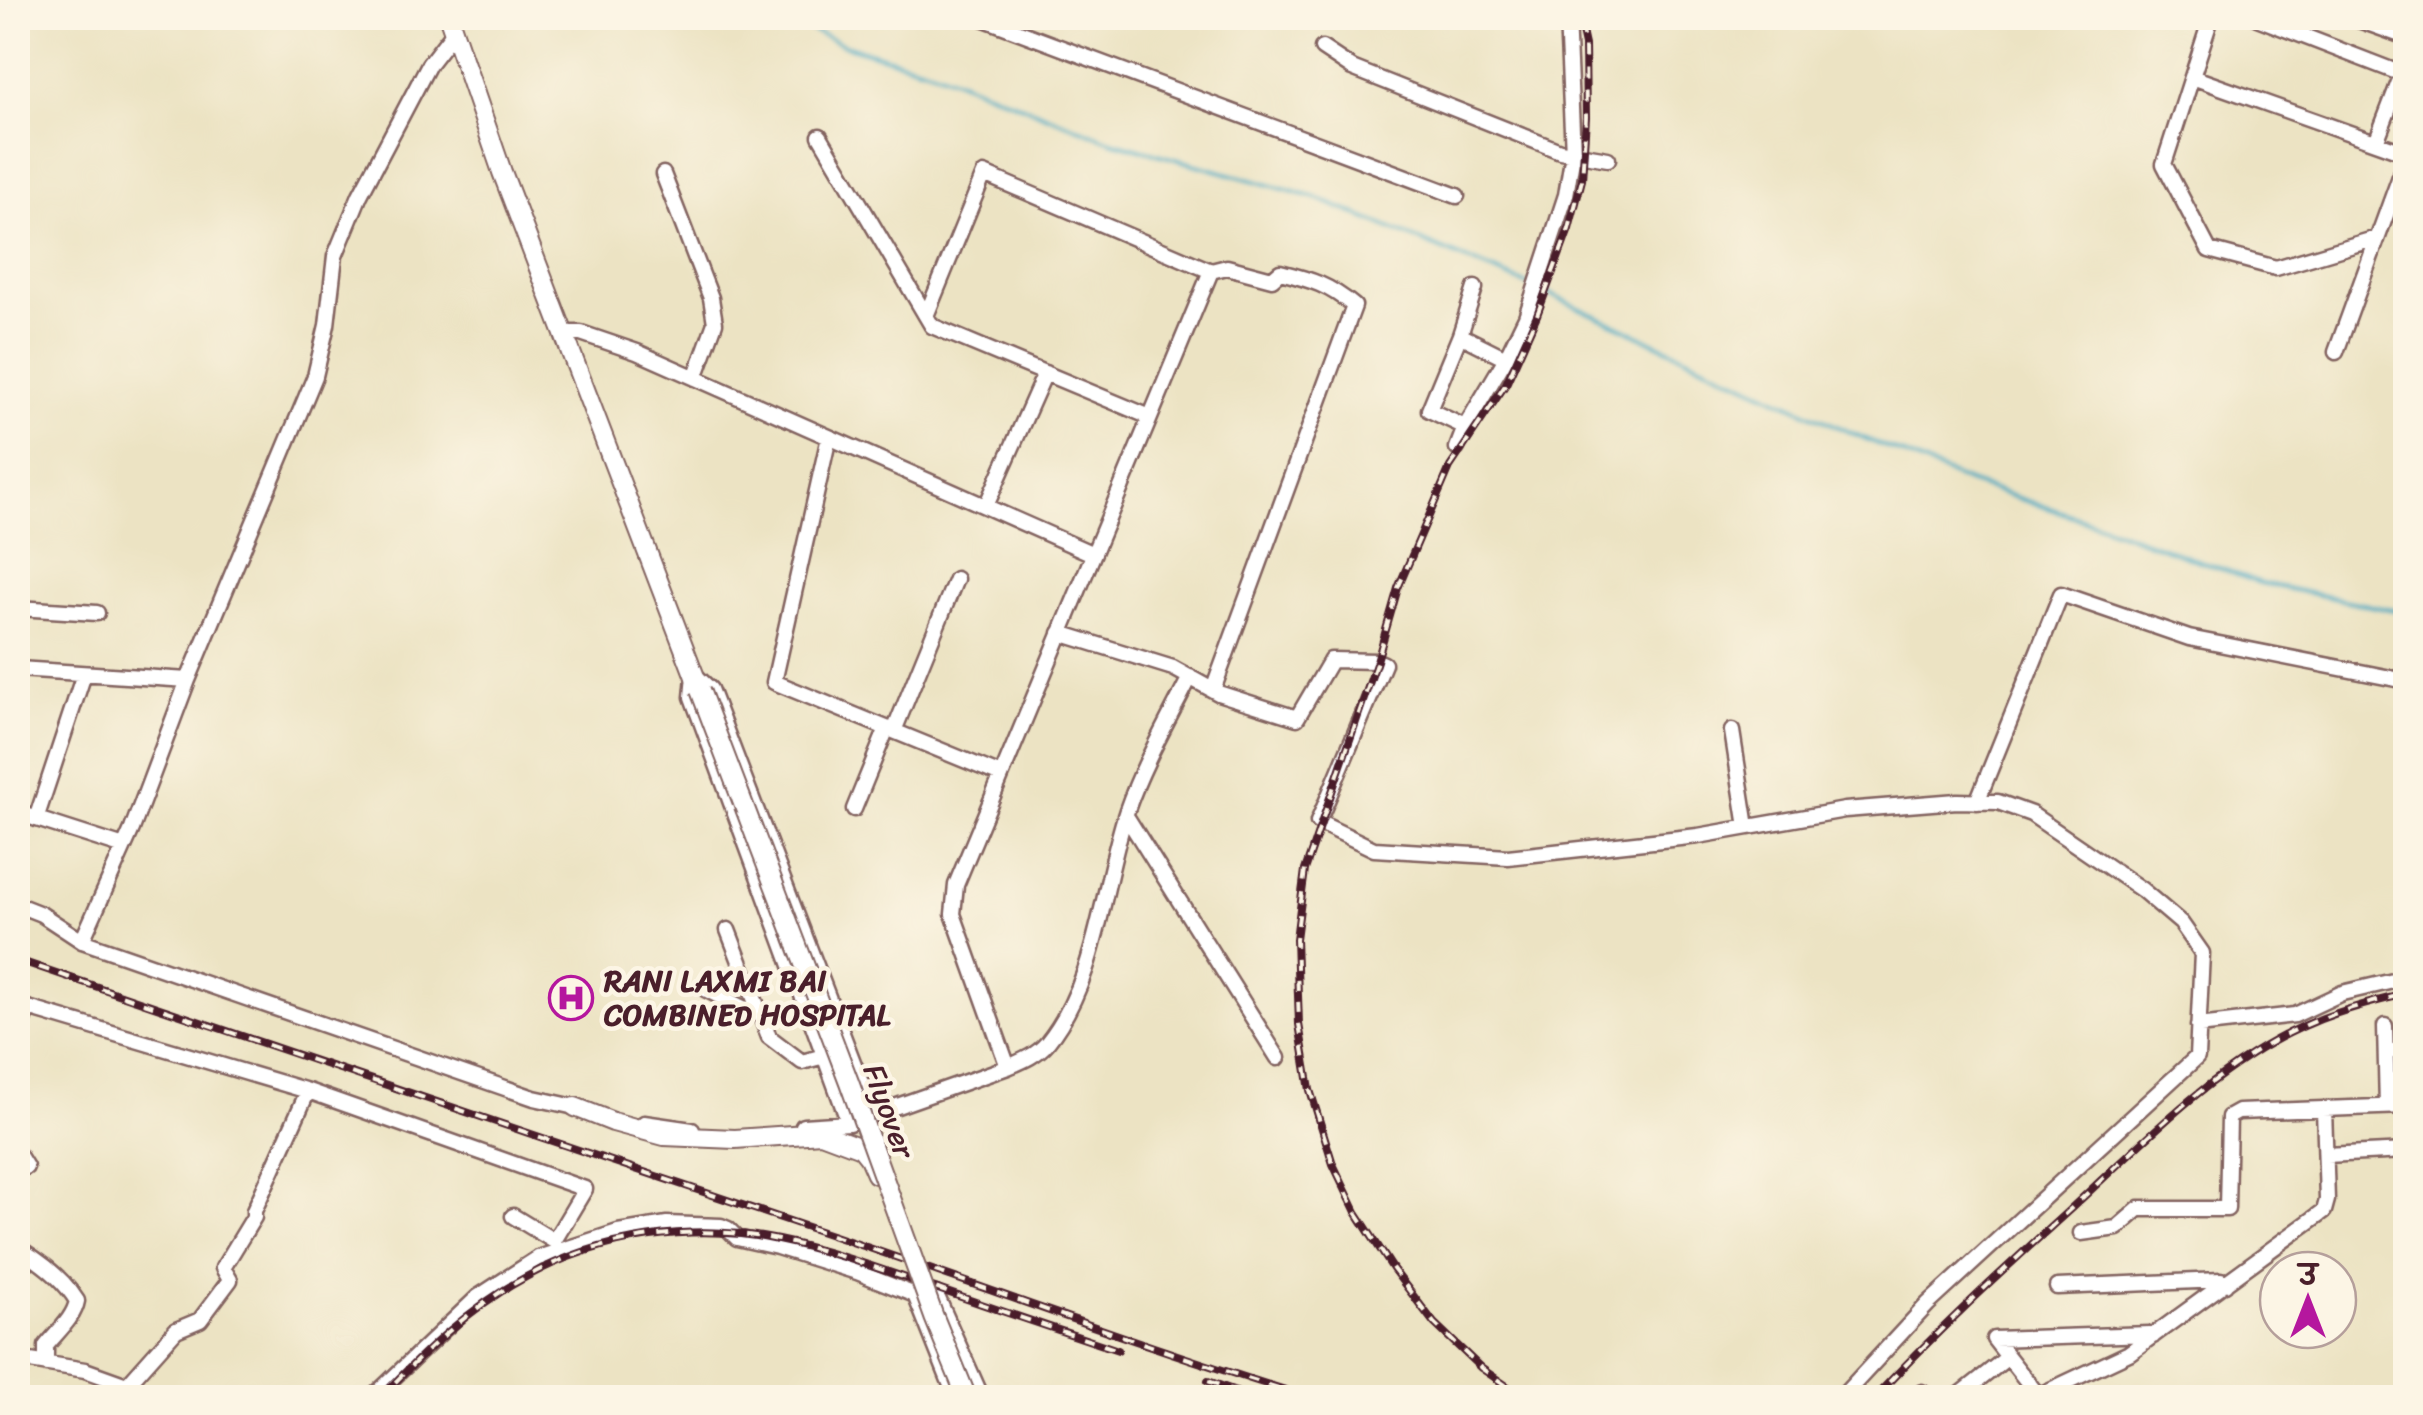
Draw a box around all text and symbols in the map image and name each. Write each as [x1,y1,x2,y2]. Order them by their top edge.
place label: RANI LAXMI BAI COMBINED HOSPITAL [603,954,892,1042]
hospital icon: RANI LAXMI BAI COMBINED HOSPITAL [548,975,594,1021]
street label: Flyover [847,1056,932,1168]
north arrow [2258,1250,2358,1350]
text: उ [2296,1251,2320,1300]

